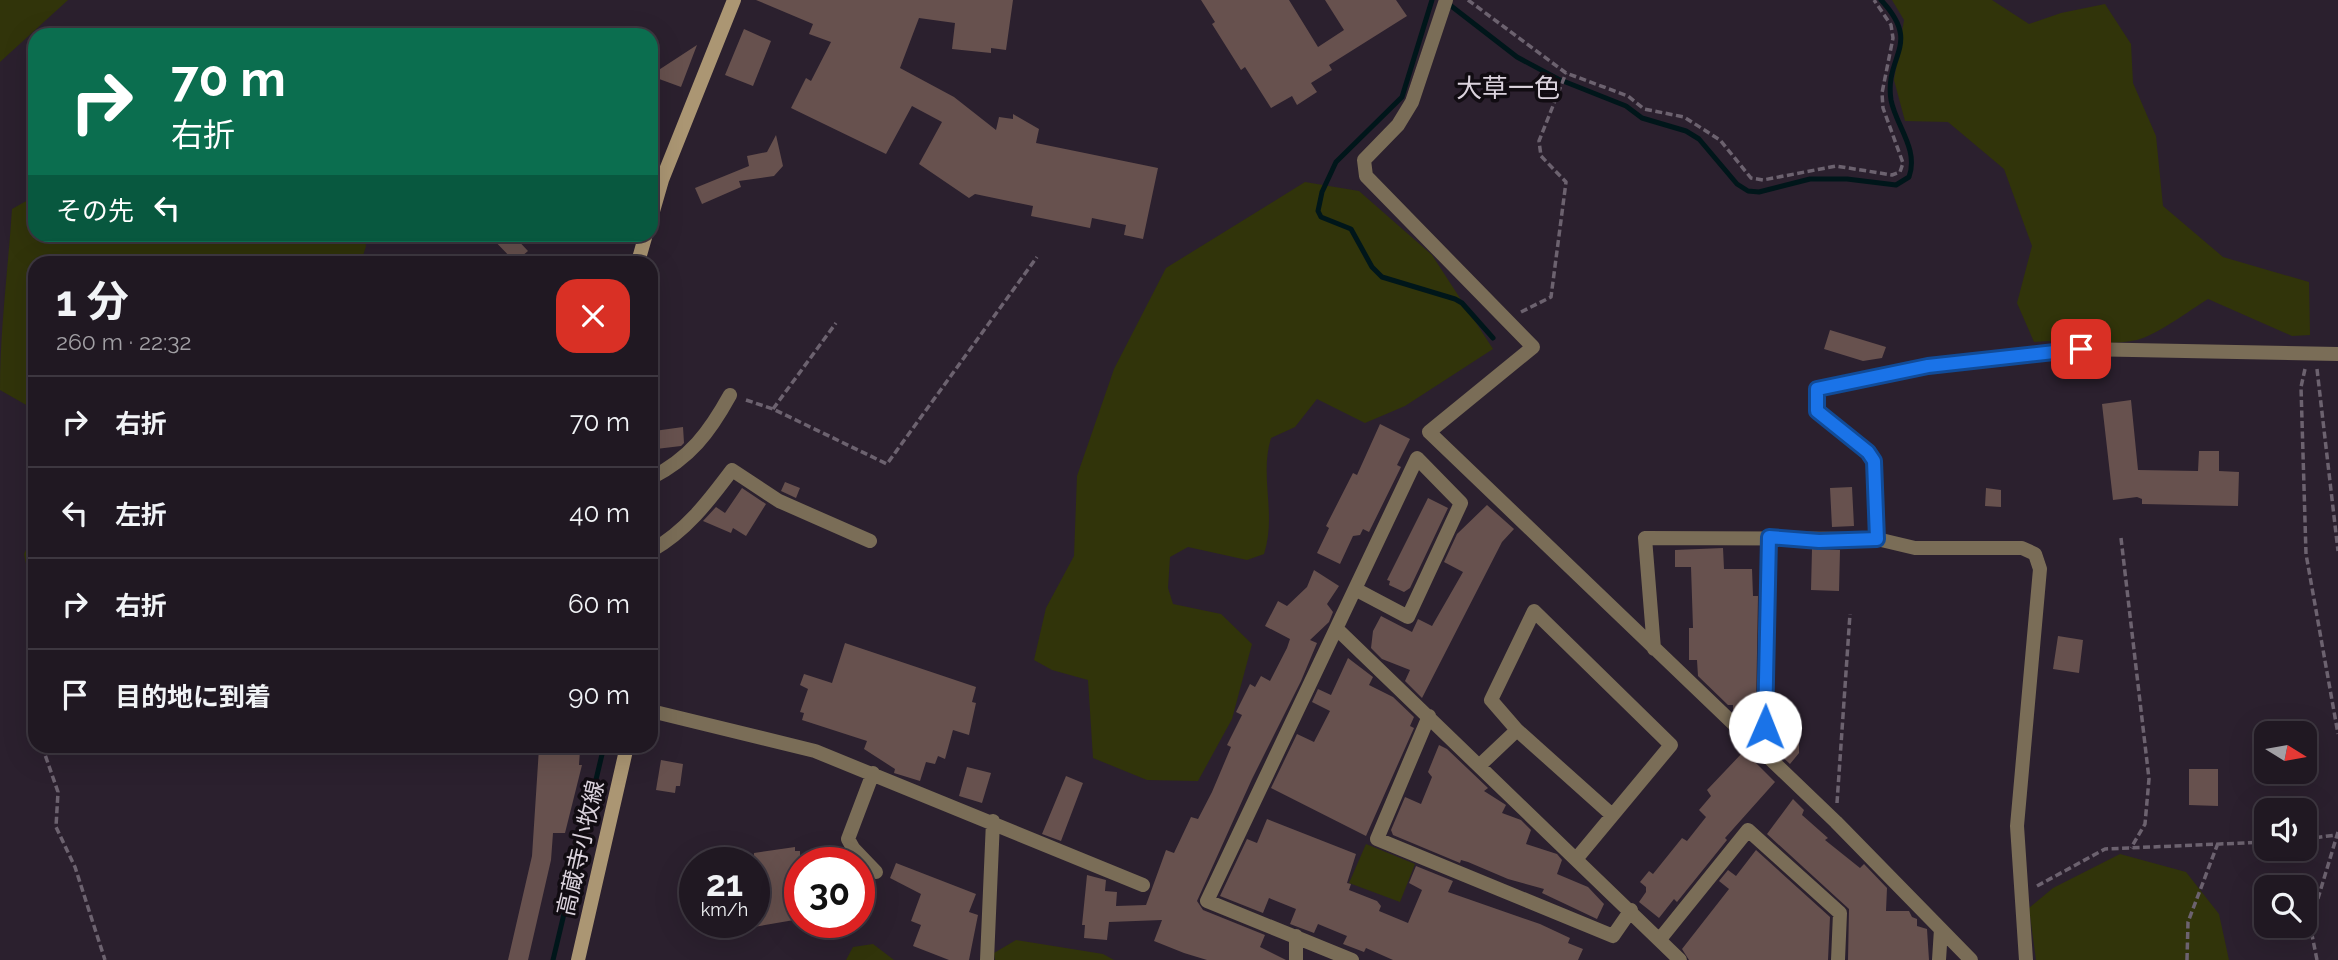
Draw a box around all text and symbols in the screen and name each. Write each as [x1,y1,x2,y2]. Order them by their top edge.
text: 70 m [171,50,286,107]
icon: right [56,56,147,147]
district label: 大草一色 [1456,73,1560,103]
text: 右折 [171,116,235,153]
icon: left [148,189,186,227]
text: その先 [56,196,134,226]
text: 1 分 [56,277,129,326]
button: close [556,279,630,353]
pin [2051,319,2111,379]
text: 260 m · 22:32 [56,328,192,355]
icon: arrive [2062,330,2100,368]
icon: right [56,403,94,441]
text: 70 m [570,407,630,437]
text: 右折 [115,409,167,439]
icon: left [56,494,94,532]
text: 40 m [569,498,630,528]
text: 左折 [115,500,167,530]
icon: right [56,585,94,623]
text: 60 m [568,589,630,619]
text: 右折 [115,591,167,621]
icon: arrive [56,676,94,714]
text: 90 m [568,680,630,710]
text: 目的地に到着 [115,682,271,712]
position arrow [1728,690,1802,764]
north arrow [2254,721,2317,784]
map controls [2254,721,2317,938]
street label: 高蔵寺小牧線 [551,778,609,918]
button: sound [2254,798,2317,861]
speed limit sign: 30 [784,847,875,938]
text: 21 [706,863,743,904]
button: search [2254,875,2317,938]
text: km/h [701,899,748,920]

